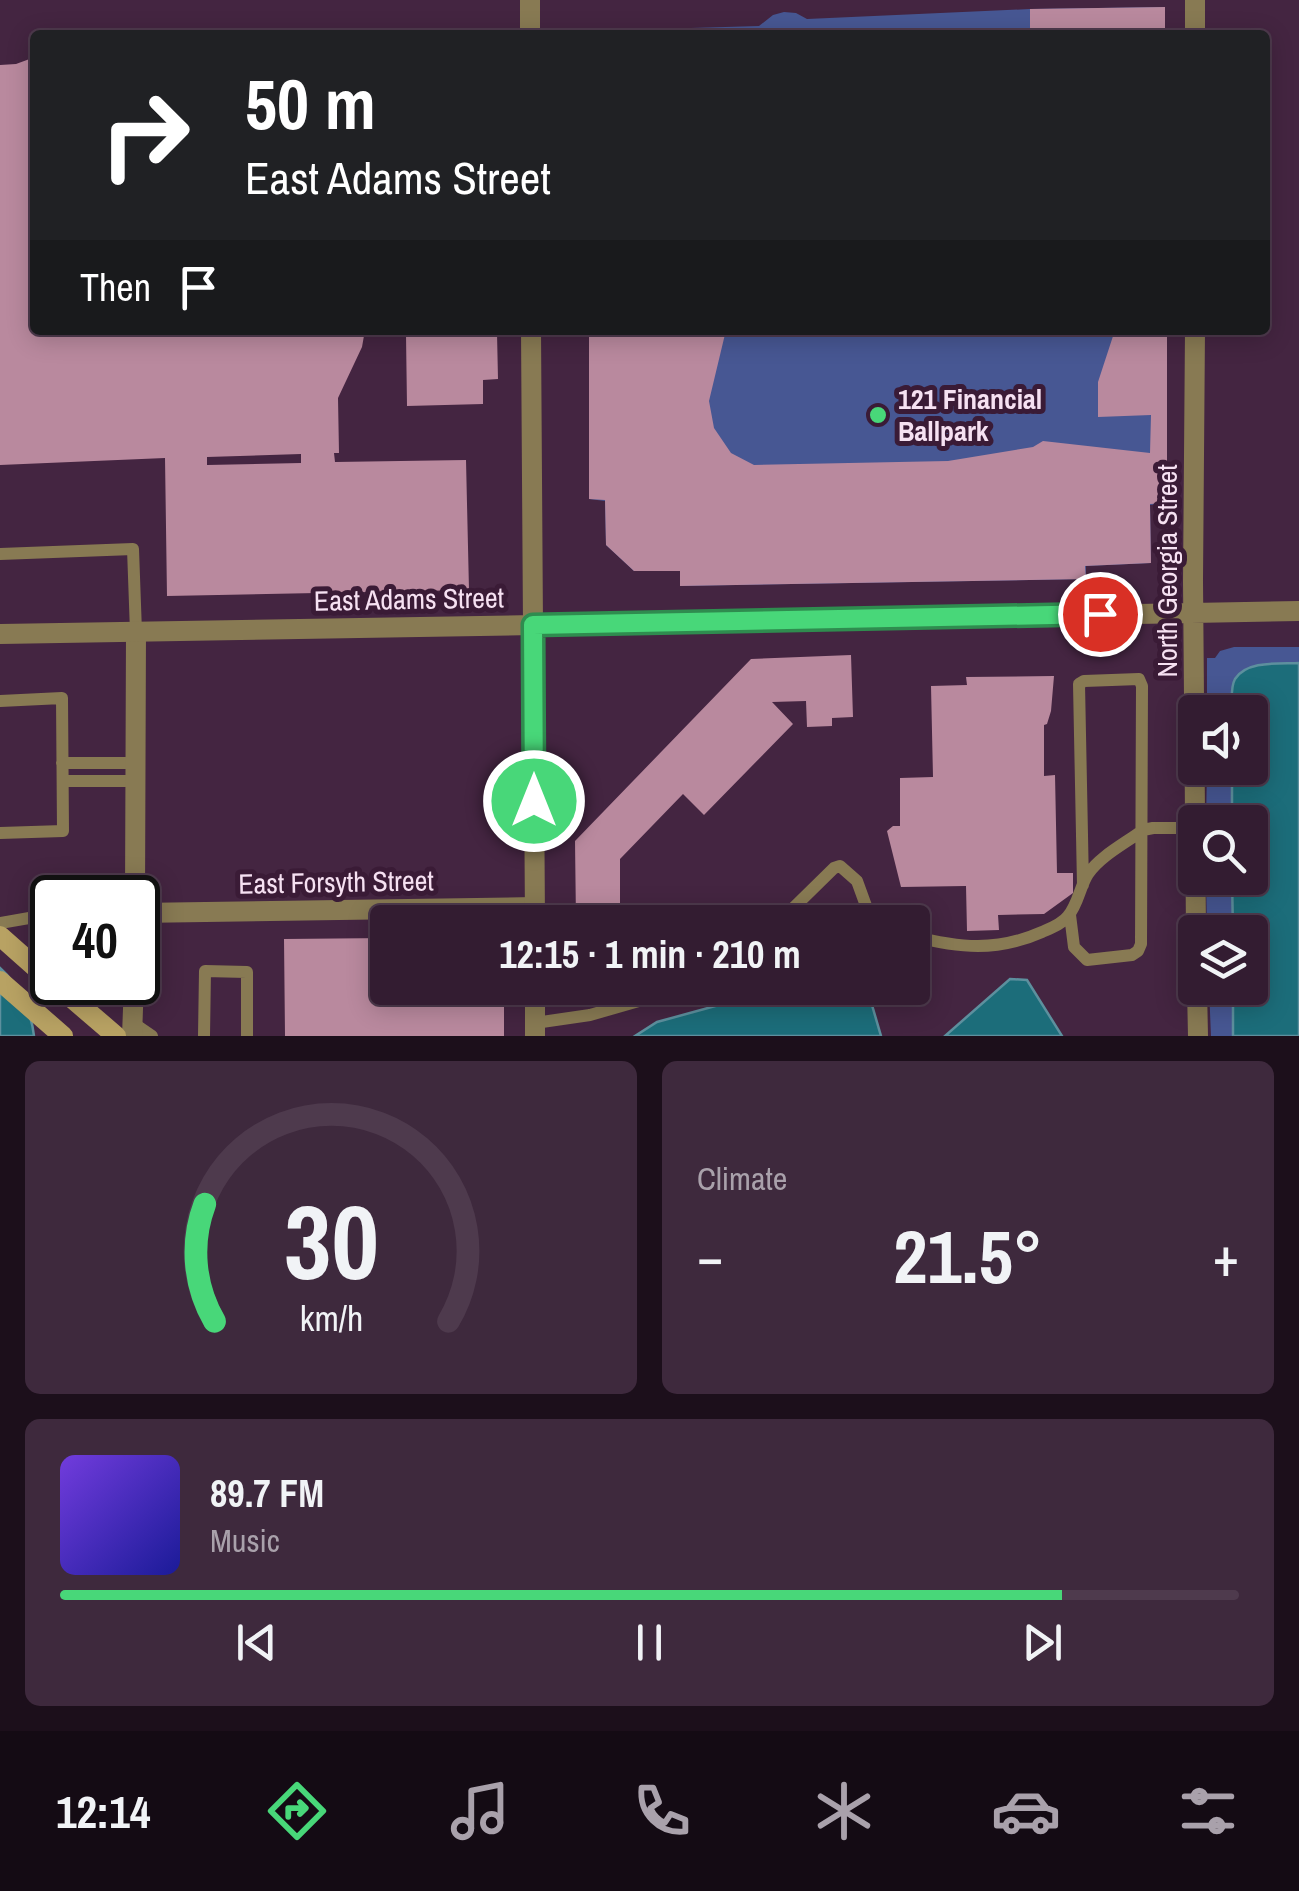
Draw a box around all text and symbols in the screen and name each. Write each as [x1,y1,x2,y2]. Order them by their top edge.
text: 50 m [245,57,376,151]
icon: right [80,70,210,200]
text: East Adams Street [245,147,551,208]
icon: arrive [171,260,226,315]
text: Then [80,262,151,313]
place label: 121 Financial Ballpark [898,380,1042,450]
marker: 121 Financial Ballpark [867,404,889,426]
street label: North Georgia Street [1148,464,1186,678]
pin [1058,572,1143,657]
street label: East Adams Street [314,578,504,620]
icon: arrive [1073,587,1128,642]
map controls [1178,695,1268,1005]
button: sound [1178,695,1268,785]
position arrow [482,749,586,853]
button: search [1178,805,1268,895]
street label: East Forsyth Street [238,861,434,903]
speed limit sign: 40 [30,875,160,1005]
button: layers [1178,915,1268,1005]
text: 12:15 · 1 min · 210 m [499,929,801,980]
text: Climate [697,1157,787,1200]
text: 30 [284,1171,378,1311]
text: 21.5° [893,1205,1043,1306]
text: − [697,1219,723,1293]
text: + [1213,1219,1239,1293]
text: km/h [299,1294,363,1342]
text: 89.7 FM [210,1468,324,1519]
text: Music [210,1519,280,1562]
icon: previous [229,1615,284,1670]
icon: pause [622,1615,677,1670]
icon: next [1015,1615,1070,1670]
icon: directions [262,1776,332,1846]
icon: music [445,1776,515,1846]
icon: phone [627,1776,697,1846]
icon: climate [809,1776,879,1846]
icon: car [991,1776,1061,1846]
icon: filters [1173,1776,1243,1846]
text: 12:14 [56,1781,150,1842]

